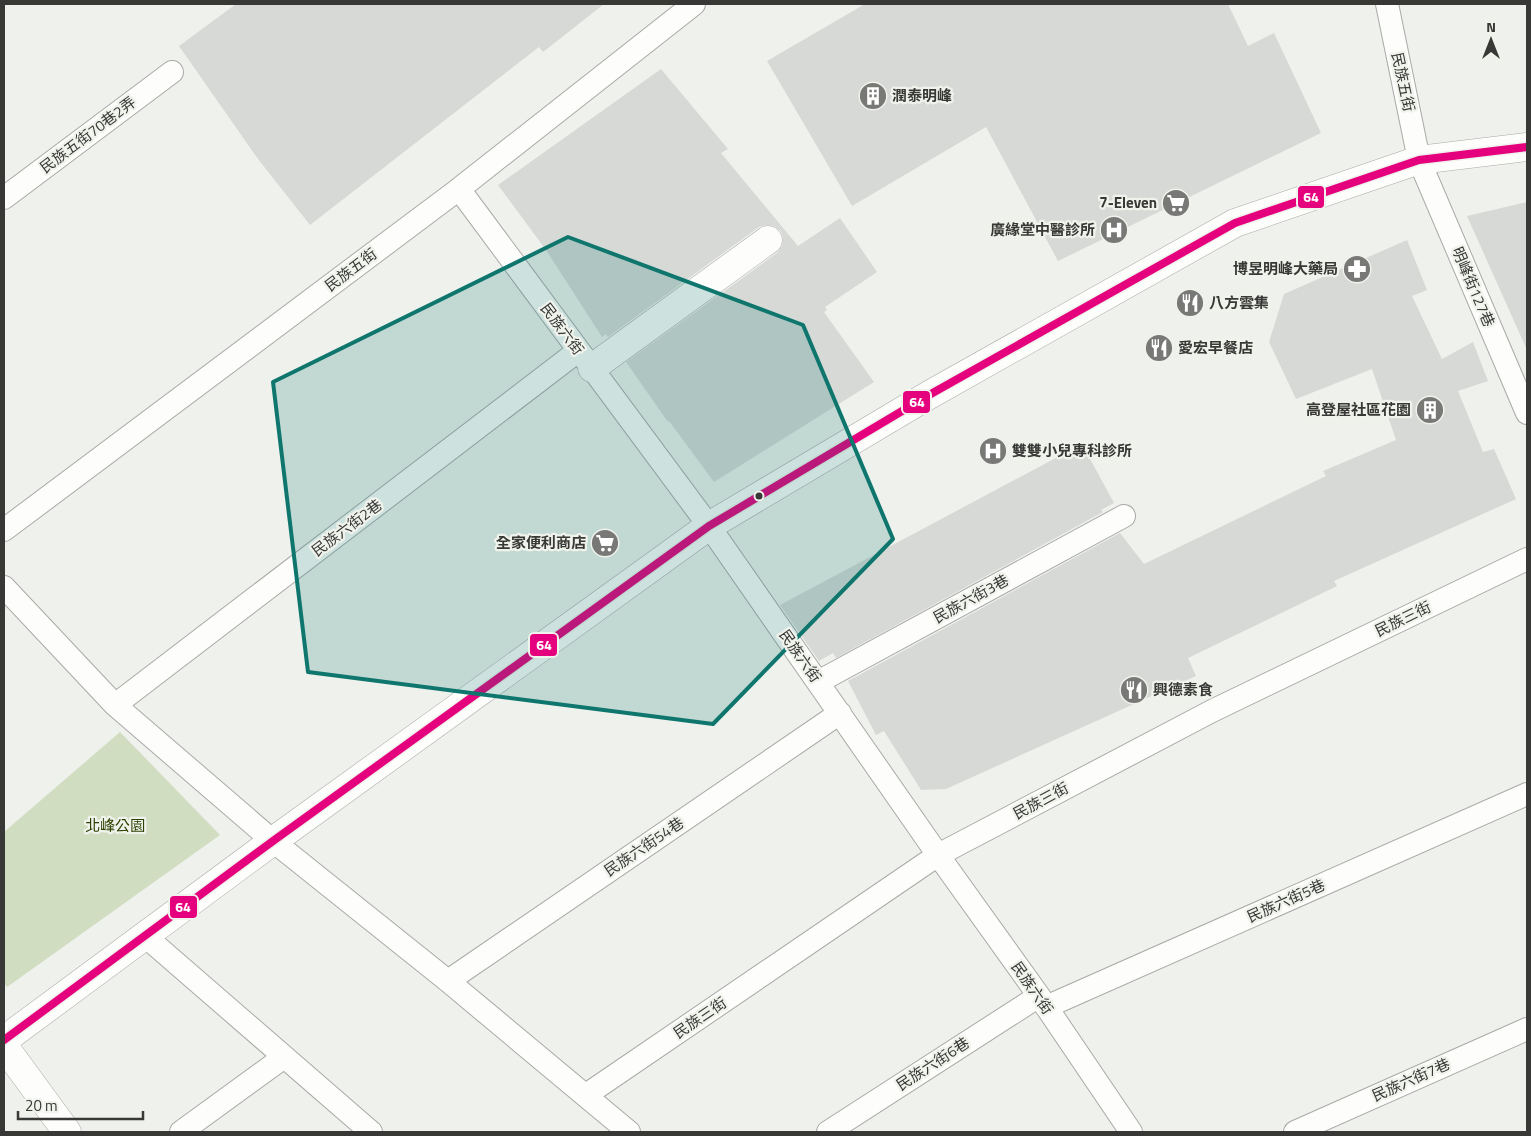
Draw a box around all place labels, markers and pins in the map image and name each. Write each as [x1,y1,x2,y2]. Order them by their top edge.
building icon: 潤泰明峰 [858,81,888,111]
place label: 潤泰明峰 [892,84,952,107]
supermarket icon: 7-Eleven [1161,188,1191,218]
place label: 7-Eleven [1099,191,1157,214]
hospital icon: 廣緣堂中醫診所 [1099,215,1129,245]
place label: 廣緣堂中醫診所 [990,218,1095,241]
pharmacy icon: 博昱明峰大藥局 [1342,254,1372,284]
place label: 博昱明峰大藥局 [1233,257,1338,280]
restaurant icon: 八方雲集 [1175,288,1205,318]
place label: 八方雲集 [1209,291,1269,314]
restaurant icon: 愛宏早餐店 [1144,333,1174,363]
place label: 愛宏早餐店 [1178,336,1253,359]
building icon: 高登屋社區花園 [1415,395,1445,425]
place label: 高登屋社區花園 [1306,398,1411,421]
hospital icon: 雙雙小兒專科診所 [978,436,1008,466]
place label: 雙雙小兒專科診所 [1012,439,1132,462]
unlabelled marker [754,491,764,501]
supermarket icon: 全家便利商店 [590,528,620,558]
place label: 全家便利商店 [496,531,586,554]
restaurant icon: 興德素食 [1119,675,1149,705]
place label: 興德素食 [1153,678,1213,701]

